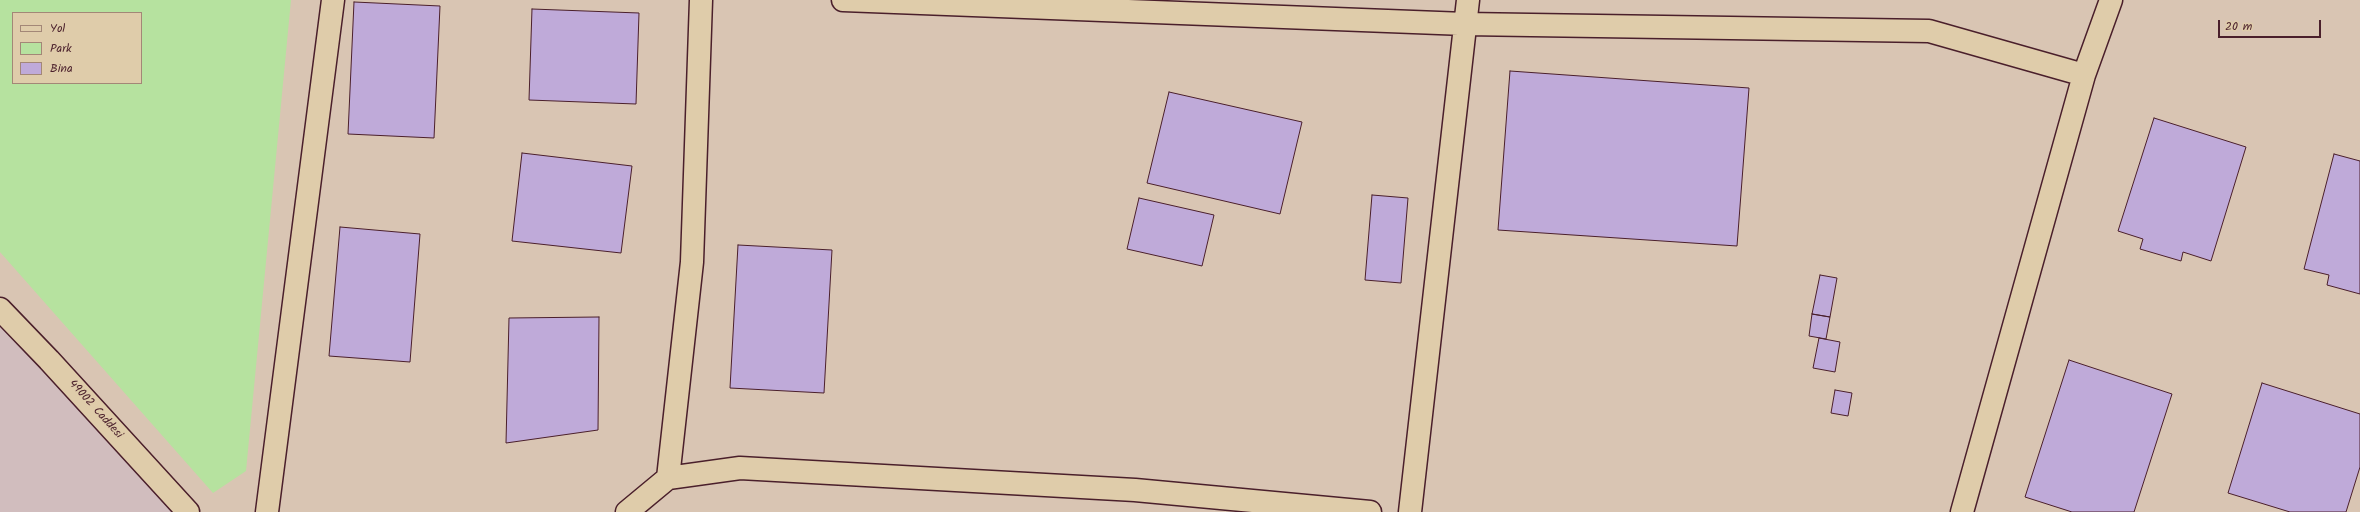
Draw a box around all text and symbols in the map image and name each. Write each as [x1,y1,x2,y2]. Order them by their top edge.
legend [12,12,142,84]
scale bar [2220,12,2323,38]
text: 20 m [2225,17,2252,36]
text: Yol [50,19,65,38]
text: Park [50,39,72,58]
text: Bina [50,59,73,78]
street label: 49002 Caddesi [65,378,125,442]

